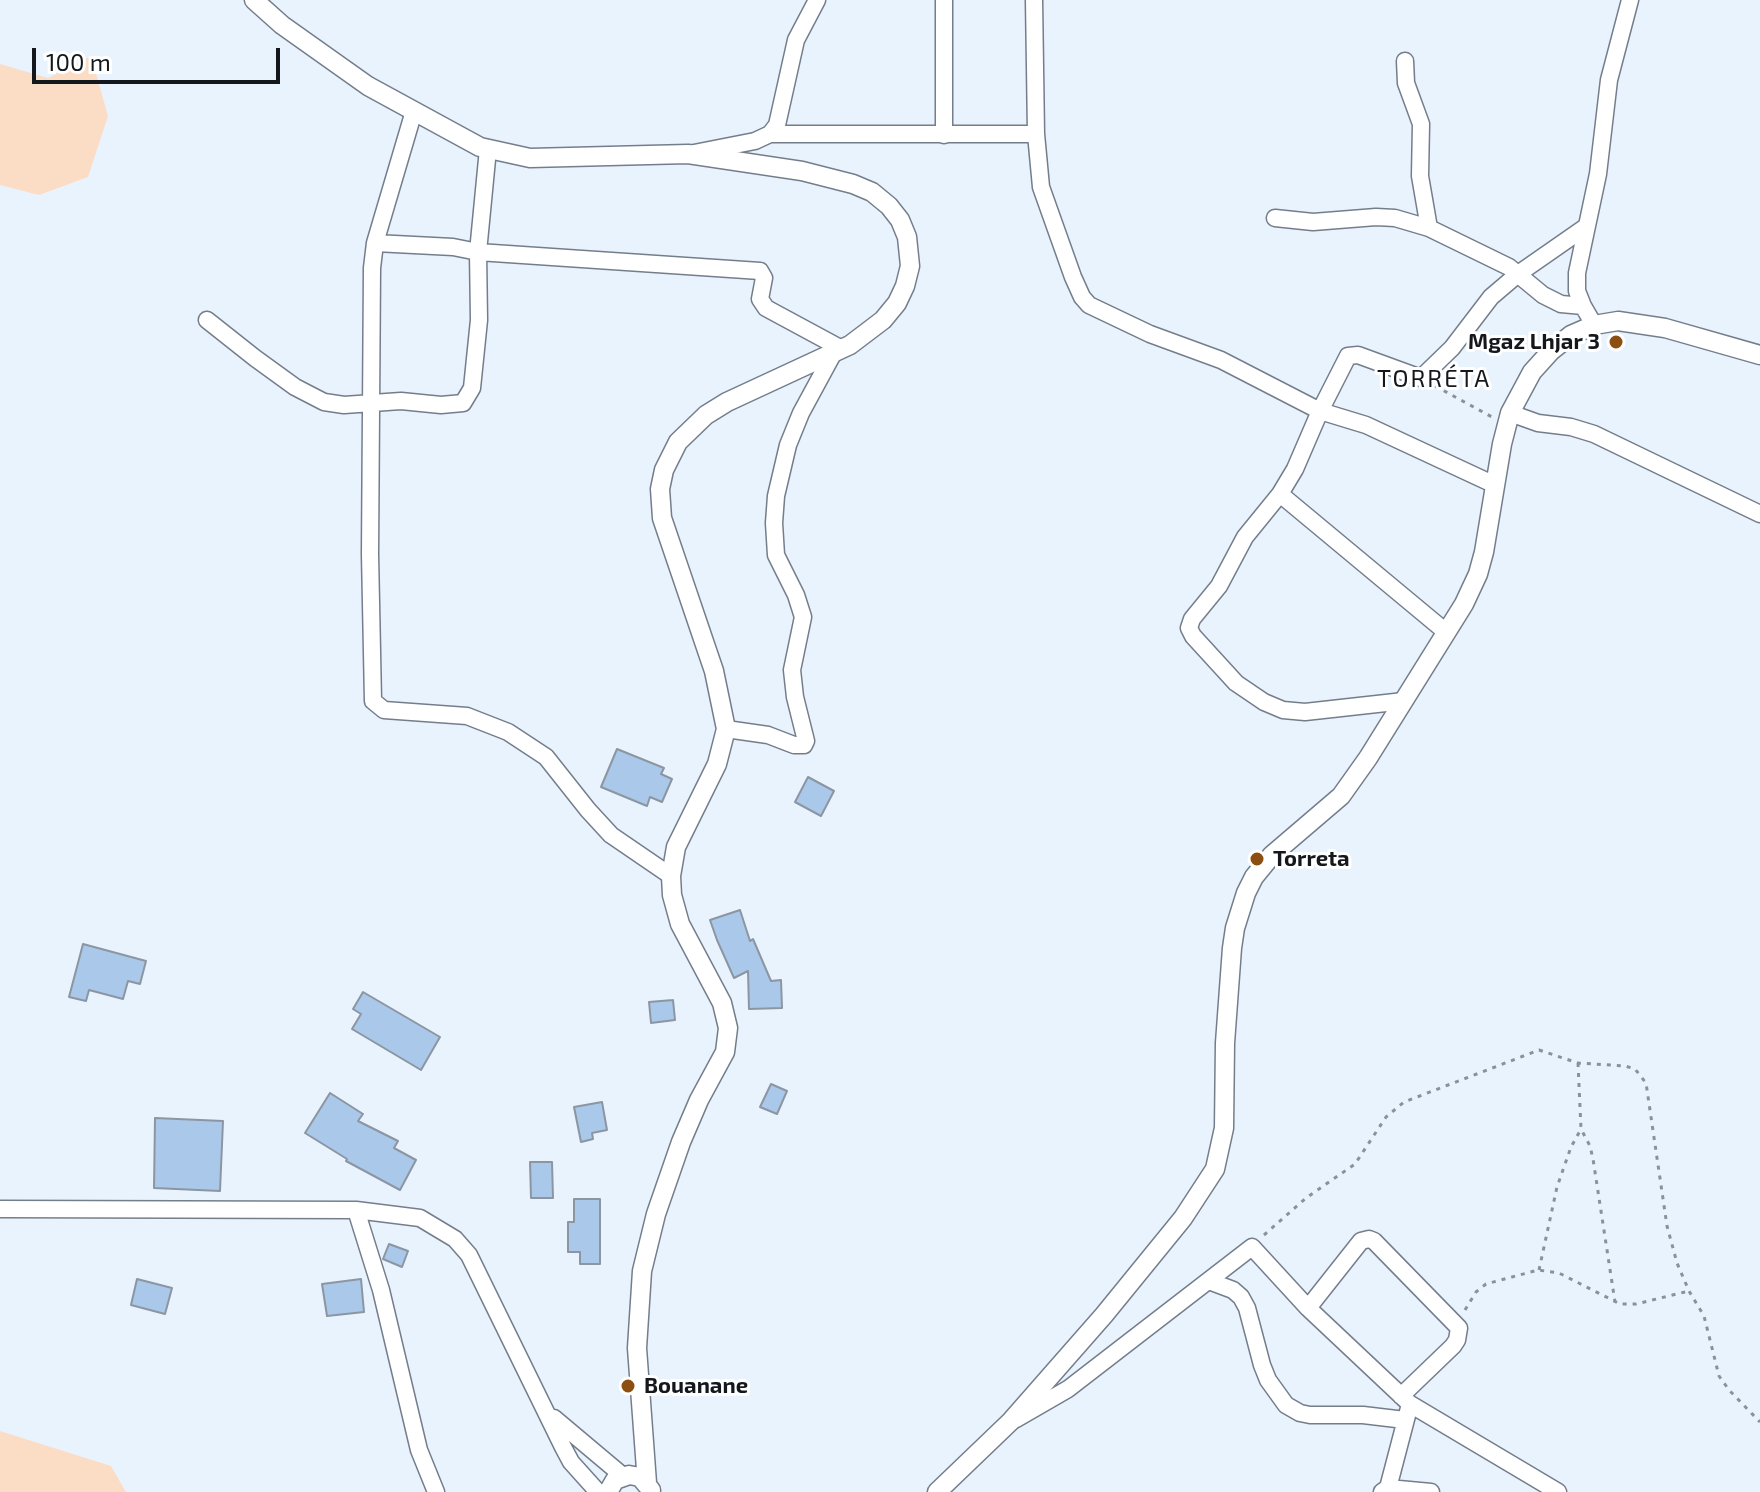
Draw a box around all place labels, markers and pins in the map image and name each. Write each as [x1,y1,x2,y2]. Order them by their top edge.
place label: Mgaz Lhjar 3 [1468,329,1600,355]
marker: Mgaz Lhjar 3 [1607,333,1625,351]
place label: Torreta [1273,846,1350,872]
marker: Torreta [1248,850,1266,868]
place label: Bouanane [644,1373,748,1399]
marker: Bouanane [619,1377,637,1395]

